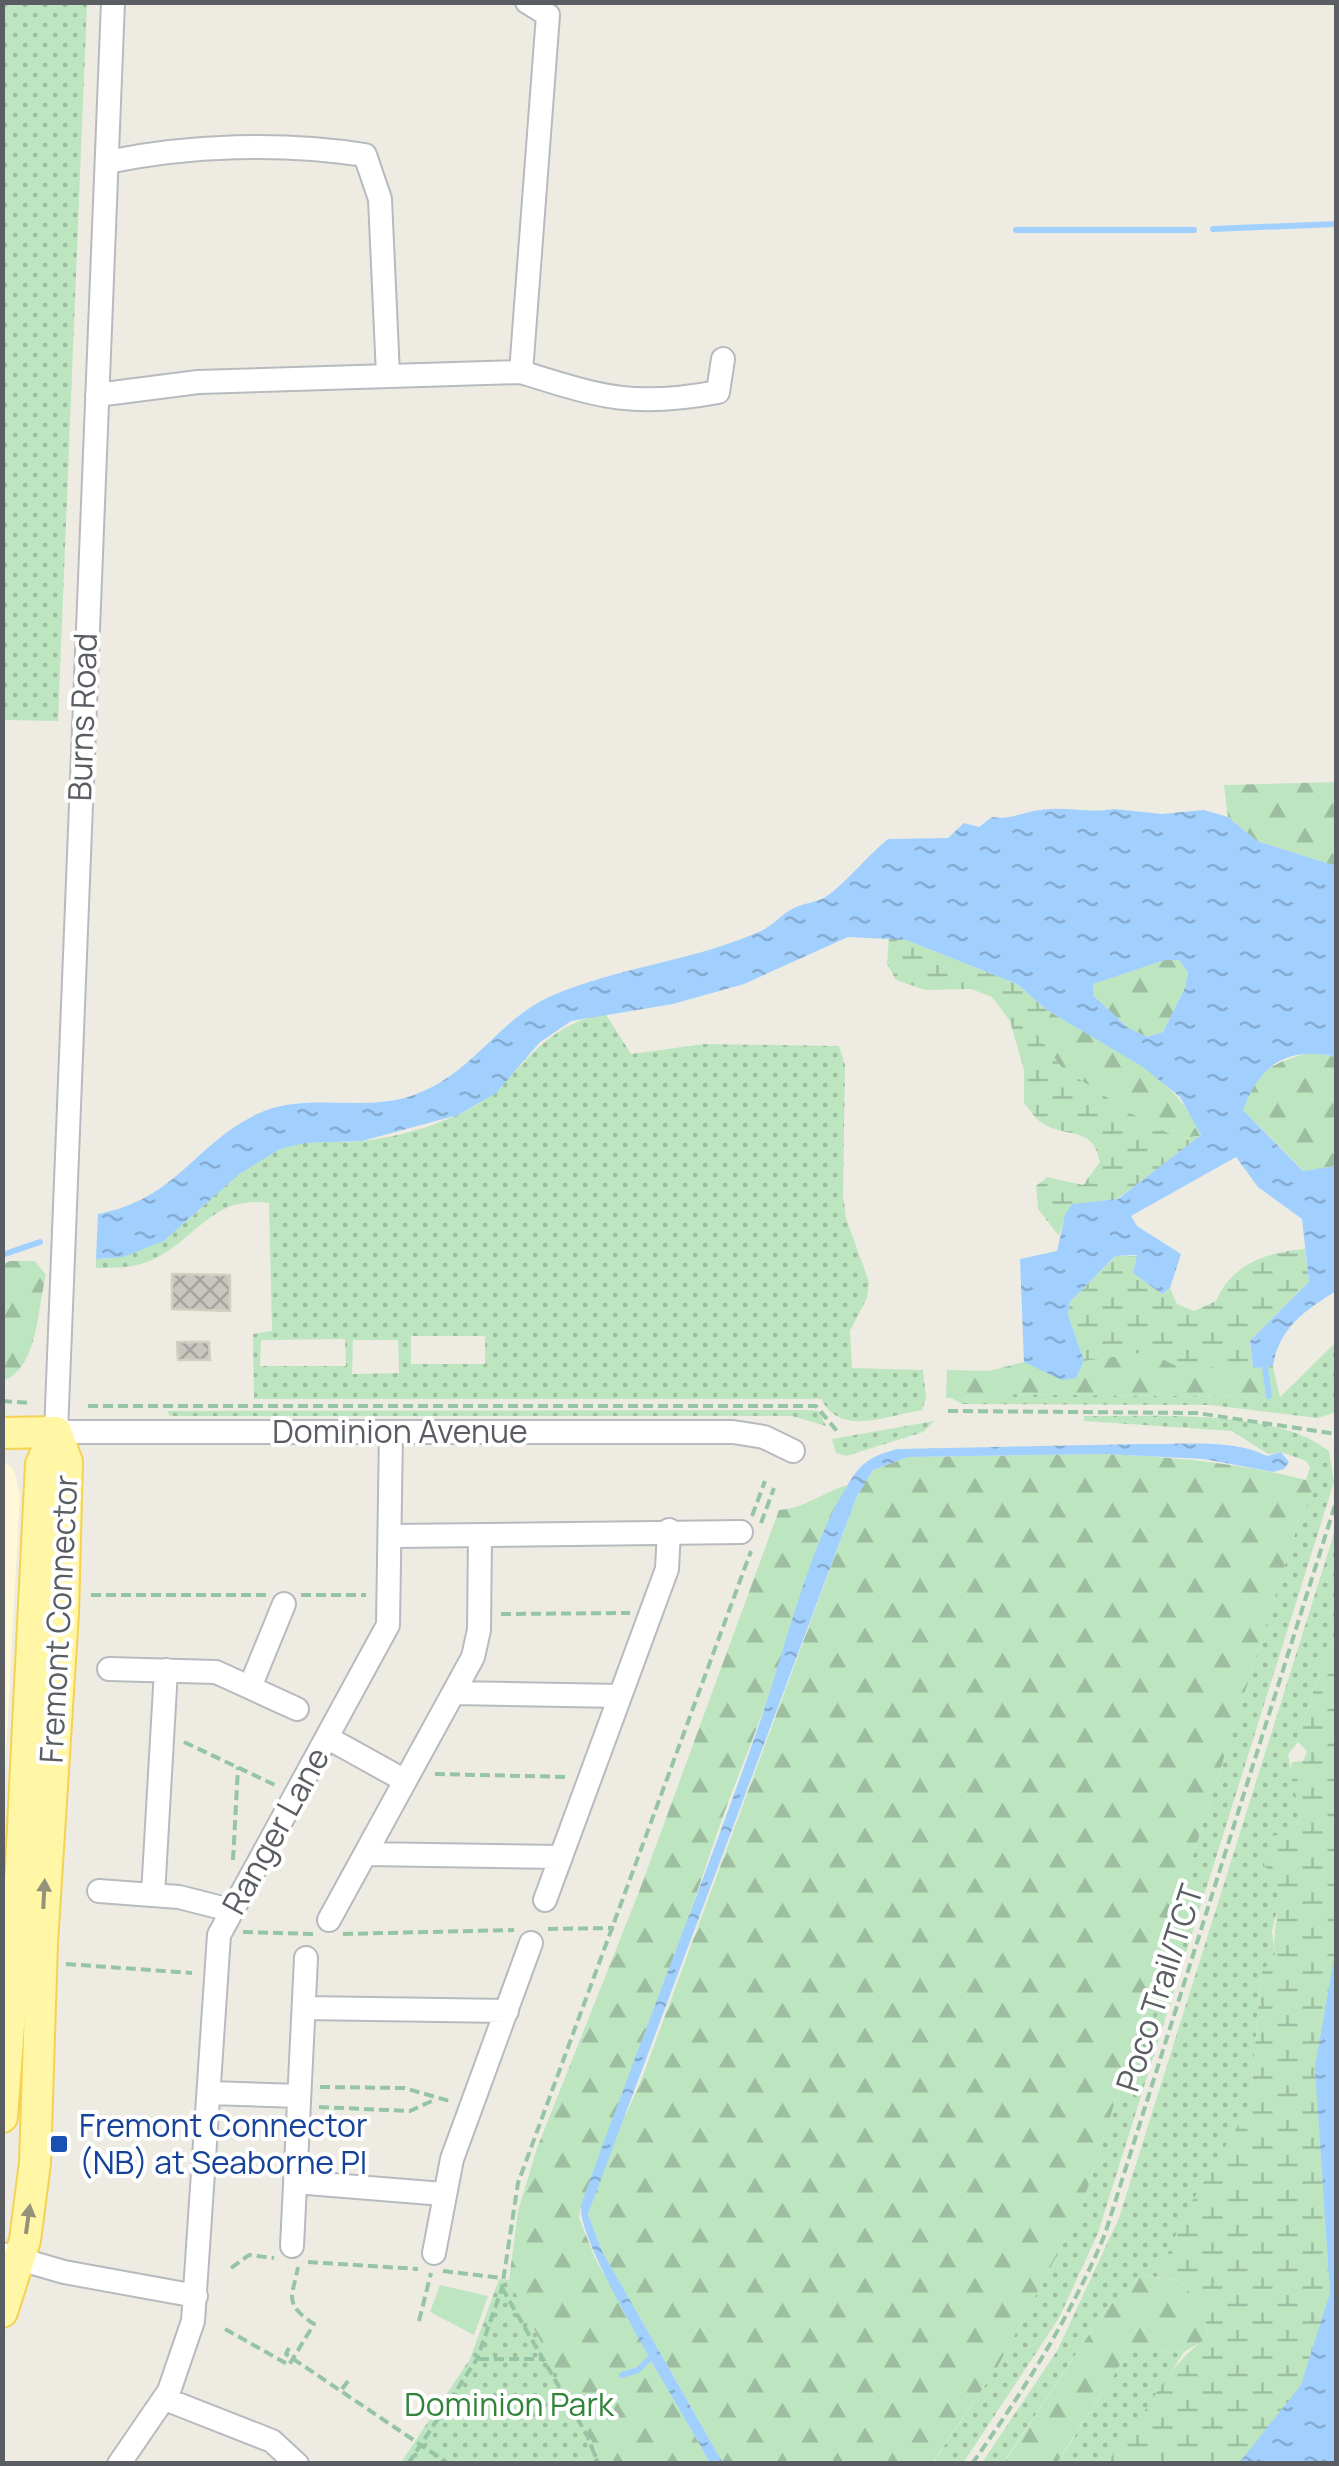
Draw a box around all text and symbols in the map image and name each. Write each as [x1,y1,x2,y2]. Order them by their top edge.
street label: Burns Road [57,632,107,802]
street label: Dominion Avenue [272,1409,528,1453]
street label: Fremont Connector [28,1474,88,1764]
street label: Ranger Lane [211,1739,339,1922]
one-way arrow [36,1878,52,1910]
street label: Poco Trail/TCT [1105,1879,1213,2097]
place label: Fremont Connector (NB) at Seaborne Pl [79,2103,368,2184]
marker: Fremont Connector (NB) at Seaborne Pl [48,2133,70,2155]
one-way arrow [21,2202,37,2234]
park label: Dominion Park [404,2382,615,2426]

